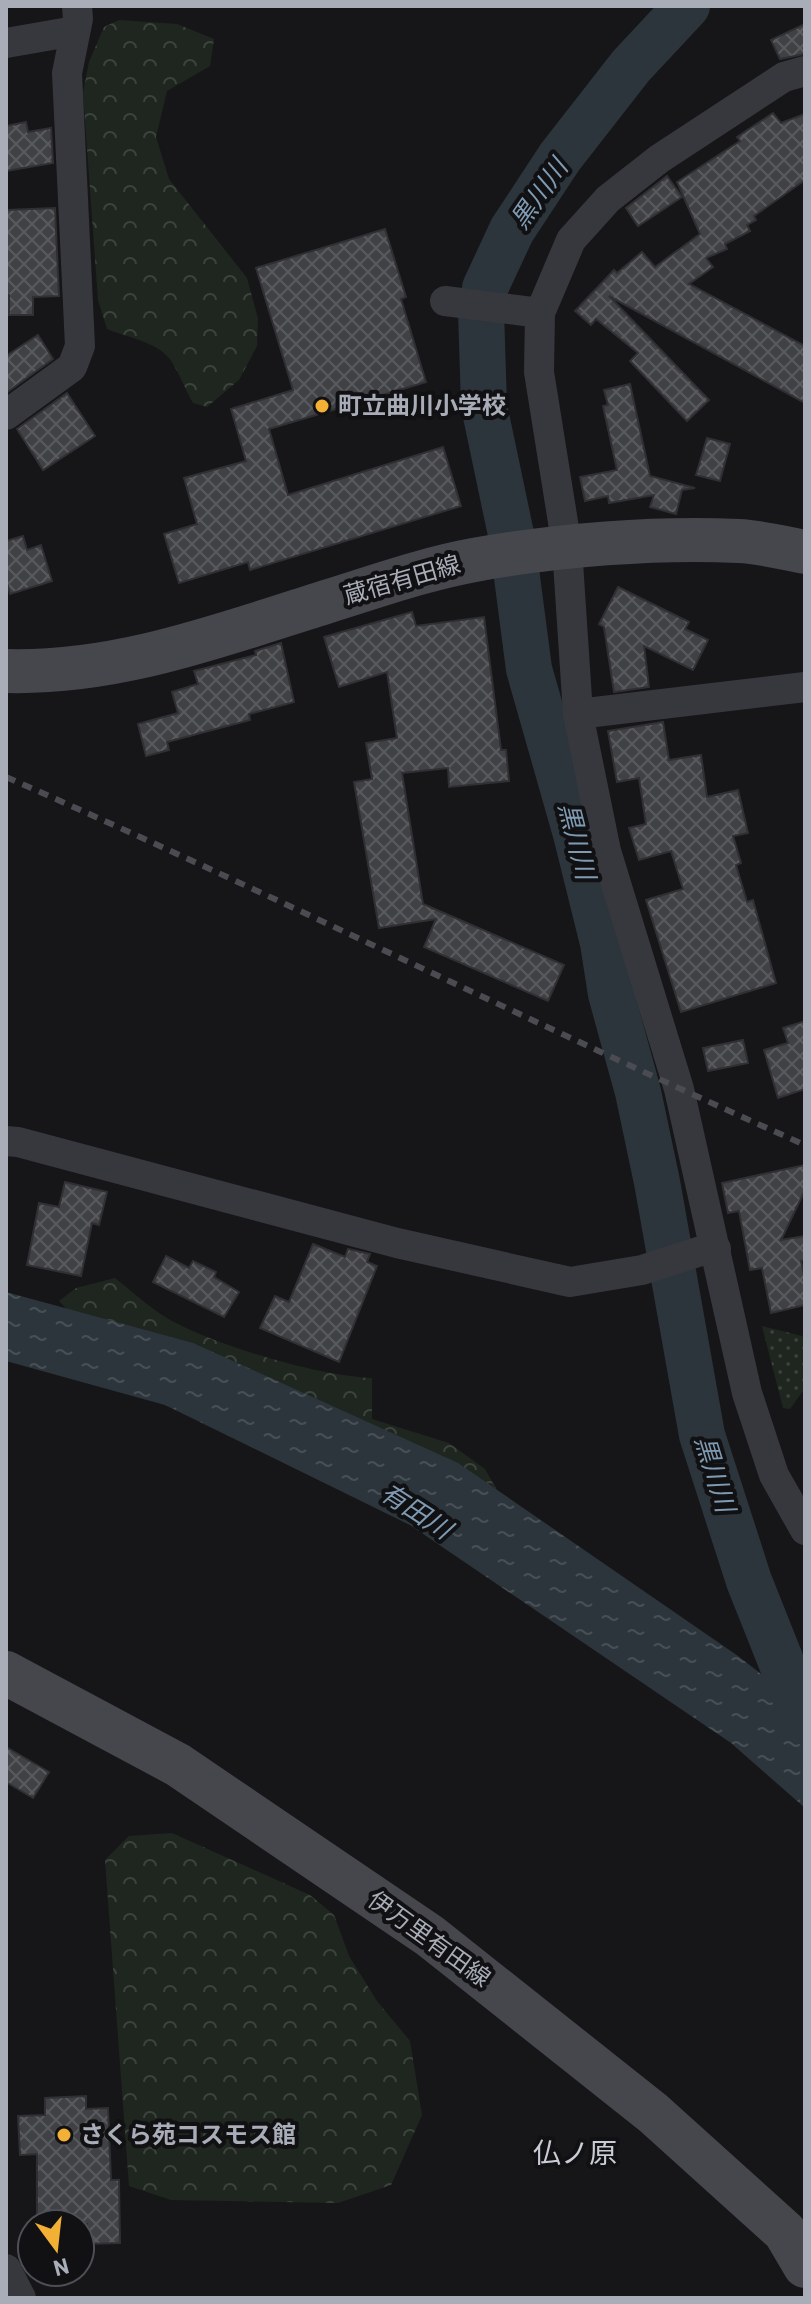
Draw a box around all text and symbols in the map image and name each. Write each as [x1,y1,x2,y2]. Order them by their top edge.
water label: 黒川川 [503,150,575,234]
place label: 町立曲川小学校 [338,390,506,419]
marker: 町立曲川小学校 [313,397,331,415]
street label: 蔵宿有田線 [340,548,463,609]
water label: 黒川川 [554,799,604,885]
water label: 黒川川 [690,1432,744,1518]
water label: 有田川 [376,1475,460,1546]
street label: 伊万里有田線 [363,1884,497,1992]
place label: さくら苑コスモス館 [80,2119,296,2148]
marker: さくら苑コスモス館 [55,2126,73,2144]
district label: 仏ノ原 [533,2135,617,2169]
north arrow [16,2208,96,2288]
text: N [51,2254,72,2283]

